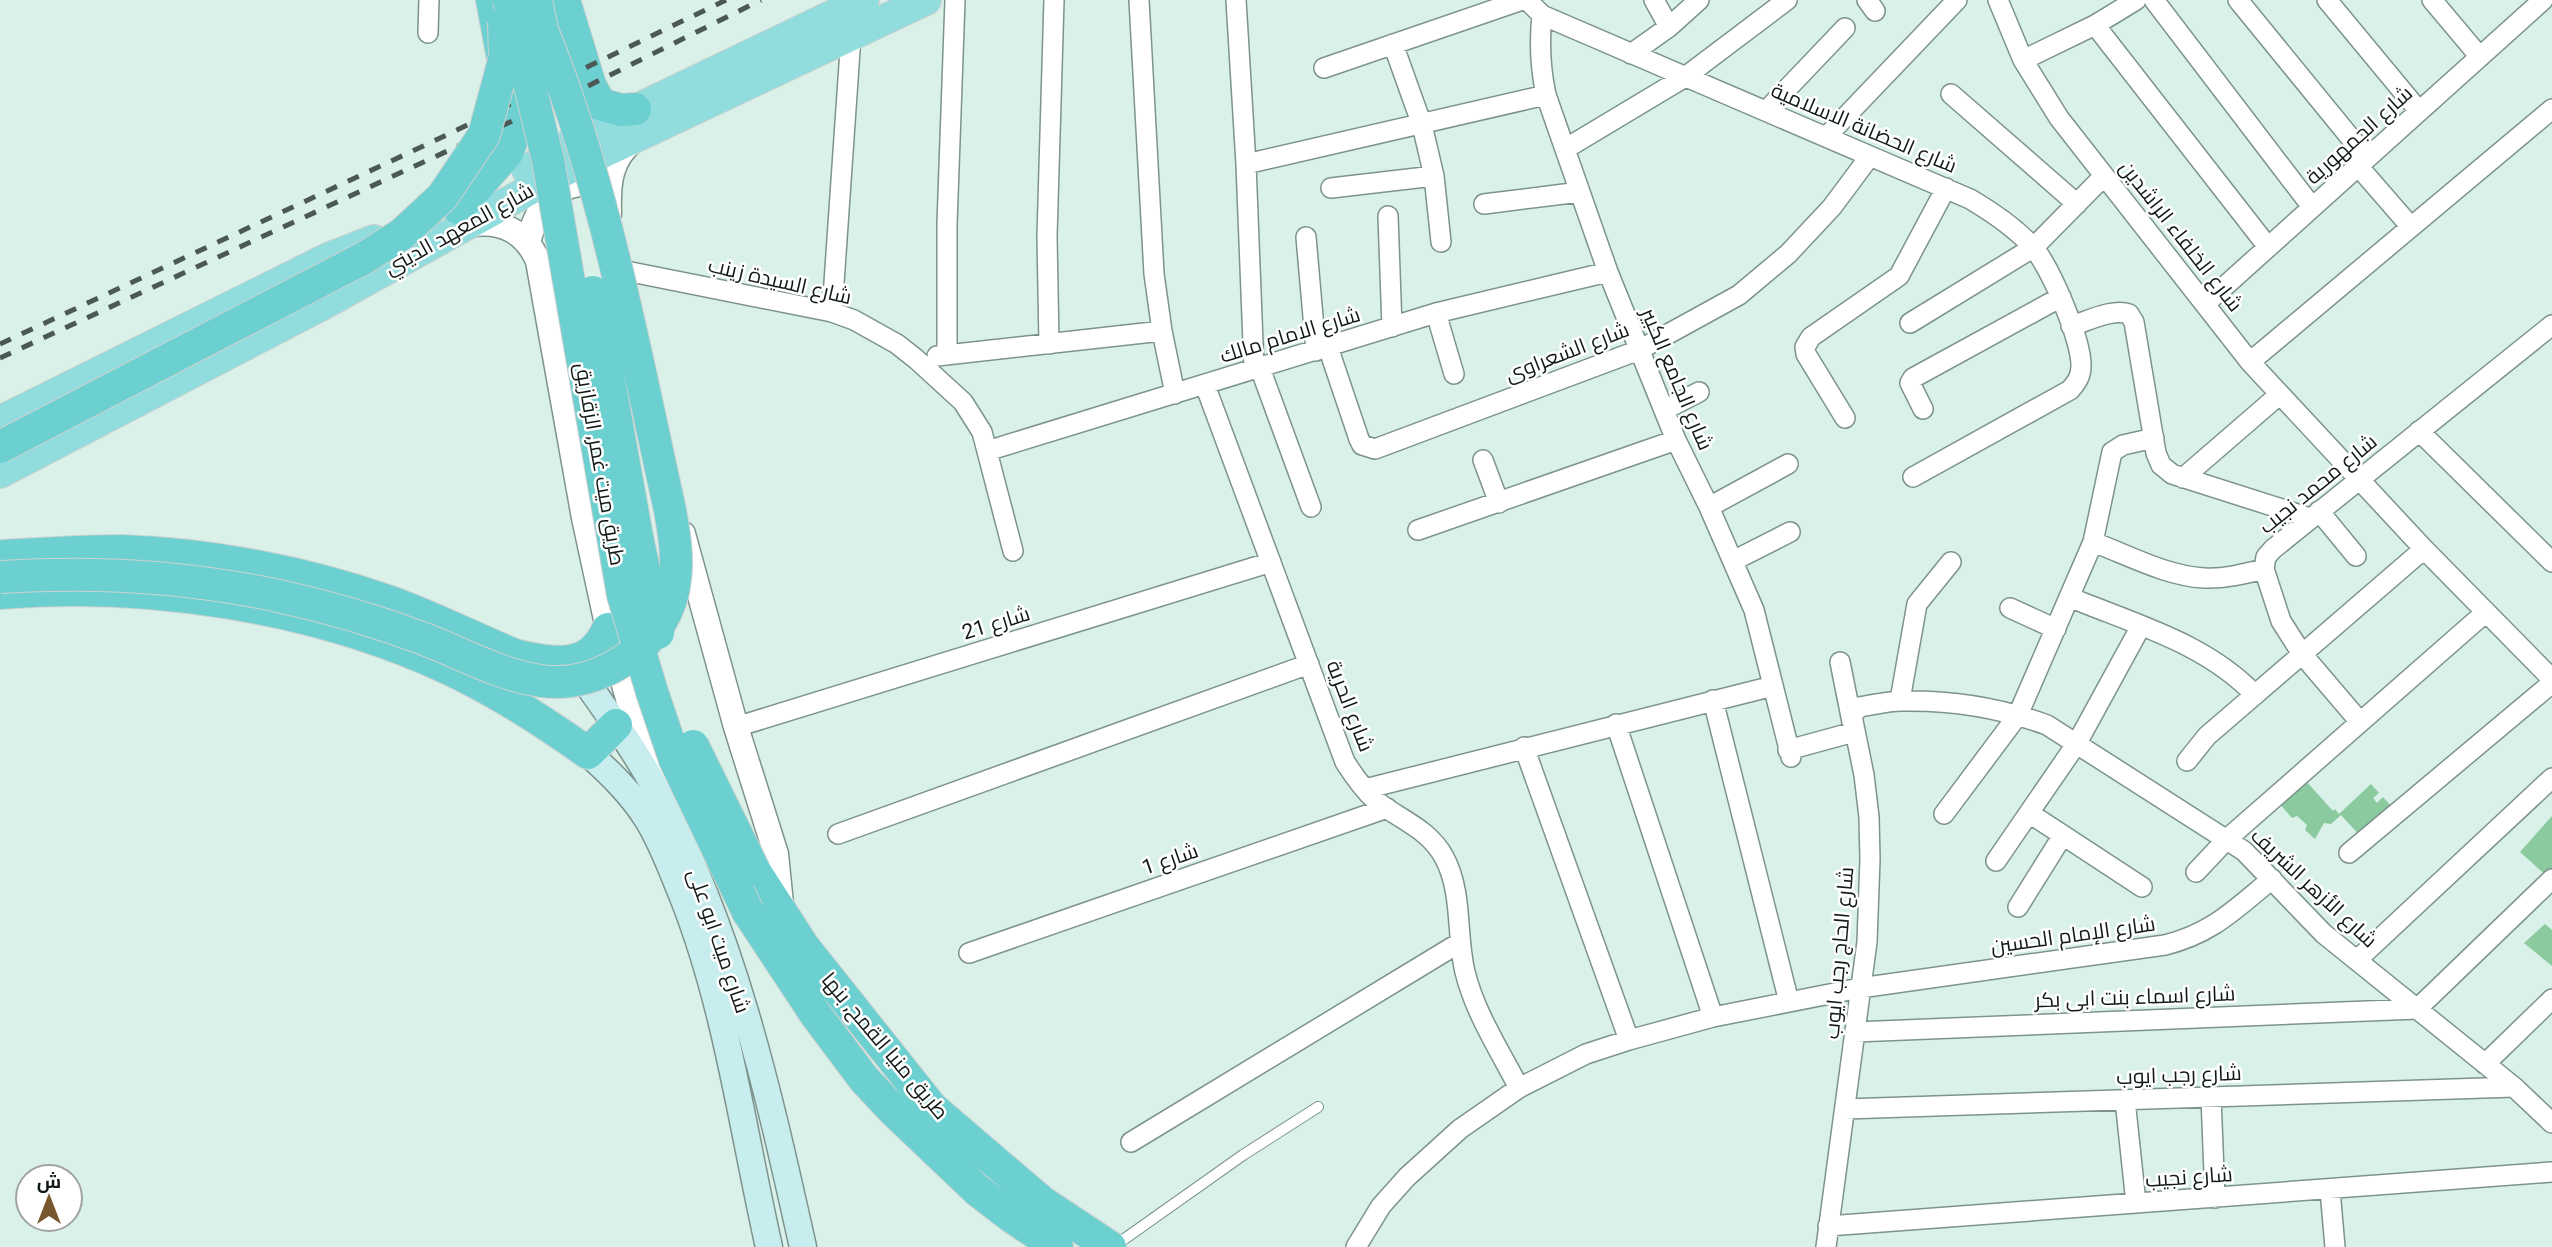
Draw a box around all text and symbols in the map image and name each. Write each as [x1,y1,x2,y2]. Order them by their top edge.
street label: شارع الحضانة الاسلامية [1767,78,1960,180]
street label: شارع الجمهورية [2301,81,2419,191]
street label: شارع الخلفاء الراشدين [2113,156,2247,317]
street label: شارع المعهد الديني [380,178,540,283]
street label: شارع السيدة زينب [706,253,854,311]
street label: شارع الامام مالك [1217,302,1364,370]
street label: شارع الجامع الكبير [1634,303,1718,454]
street label: شارع الشعراوى [1502,317,1633,389]
street label: طريق ميت غمر, الزقازيق [569,361,630,568]
street label: شارع محمد نجيب [2254,429,2383,540]
street label: شارع 21 [959,601,1033,647]
street label: شارع الحرية [1320,657,1378,756]
street label: شارع الأزهر الشريف [2245,823,2382,954]
street label: شارع 1 [1139,838,1202,882]
street label: شارع ميت ابو على [681,866,755,1017]
street label: شارع الحاج رجب ايوب [1820,866,1860,1040]
street label: شارع الإمام الحسين [1989,912,2157,960]
street label: طريق منيا القمح, بنها [815,968,953,1125]
street label: شارع اسماء بنت ابى بكر [2033,982,2236,1015]
street label: شارع رجب ايوب [2116,1061,2242,1091]
street label: شارع نجيب [2145,1162,2234,1194]
north arrow [14,1163,84,1233]
text: ش [37,1170,61,1193]

